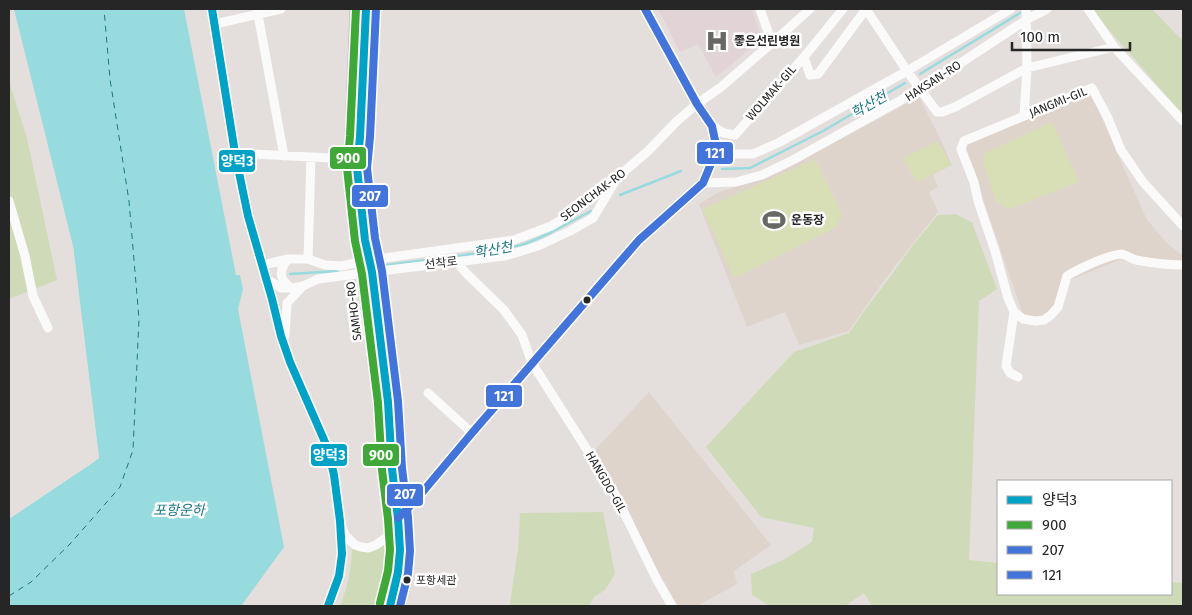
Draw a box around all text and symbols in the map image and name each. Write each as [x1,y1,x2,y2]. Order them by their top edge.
scale bar [1012,20,1130,52]
hospital icon: 좋은선린병원 [704,28,730,54]
text: 100 m [1020,28,1060,46]
place label: 좋은선린병원 [734,34,800,48]
street label: HAKSAN-RO [902,58,964,104]
street label: WOLMAK-GIL [743,62,799,124]
street label: JANGMI-GIL [1027,84,1089,120]
water label: 학산천 [848,87,891,122]
line badge: 121 [696,141,734,165]
text: 121 [705,145,725,162]
line badge: 900 [329,146,367,170]
line badge: 양덕3 [218,149,256,173]
text: 900 [336,150,360,167]
text: 양덕3 [220,153,254,170]
street label: SEONCHAK-RO [558,166,628,224]
line badge: 207 [351,184,389,208]
text: 207 [359,188,381,205]
sports icon: 운동장 [761,207,787,233]
place label: 운동장 [791,213,824,227]
water label: 학산천 [472,238,515,262]
street label: 선착로 [424,254,458,272]
street label: SAMHO-RO [343,281,365,341]
unlabelled marker [582,295,592,305]
line badge: 121 [485,384,523,408]
text: 121 [494,388,514,405]
line badge: 양덕3 [310,443,348,467]
line badge: 900 [362,443,400,467]
text: 양덕3 [312,447,346,464]
text: 900 [369,447,393,464]
street label: HANGDO-GIL [583,449,629,515]
legend [997,480,1172,595]
line badge: 207 [386,483,424,507]
text: 207 [394,486,416,503]
text: 양덕3 [1042,491,1077,509]
water label: 포항운하 [153,502,207,519]
text: 900 [1042,516,1067,534]
text: 207 [1042,541,1064,559]
text: 121 [1042,566,1062,584]
place label: 포항세관 [416,574,456,587]
marker: 포항세관 [402,575,412,585]

